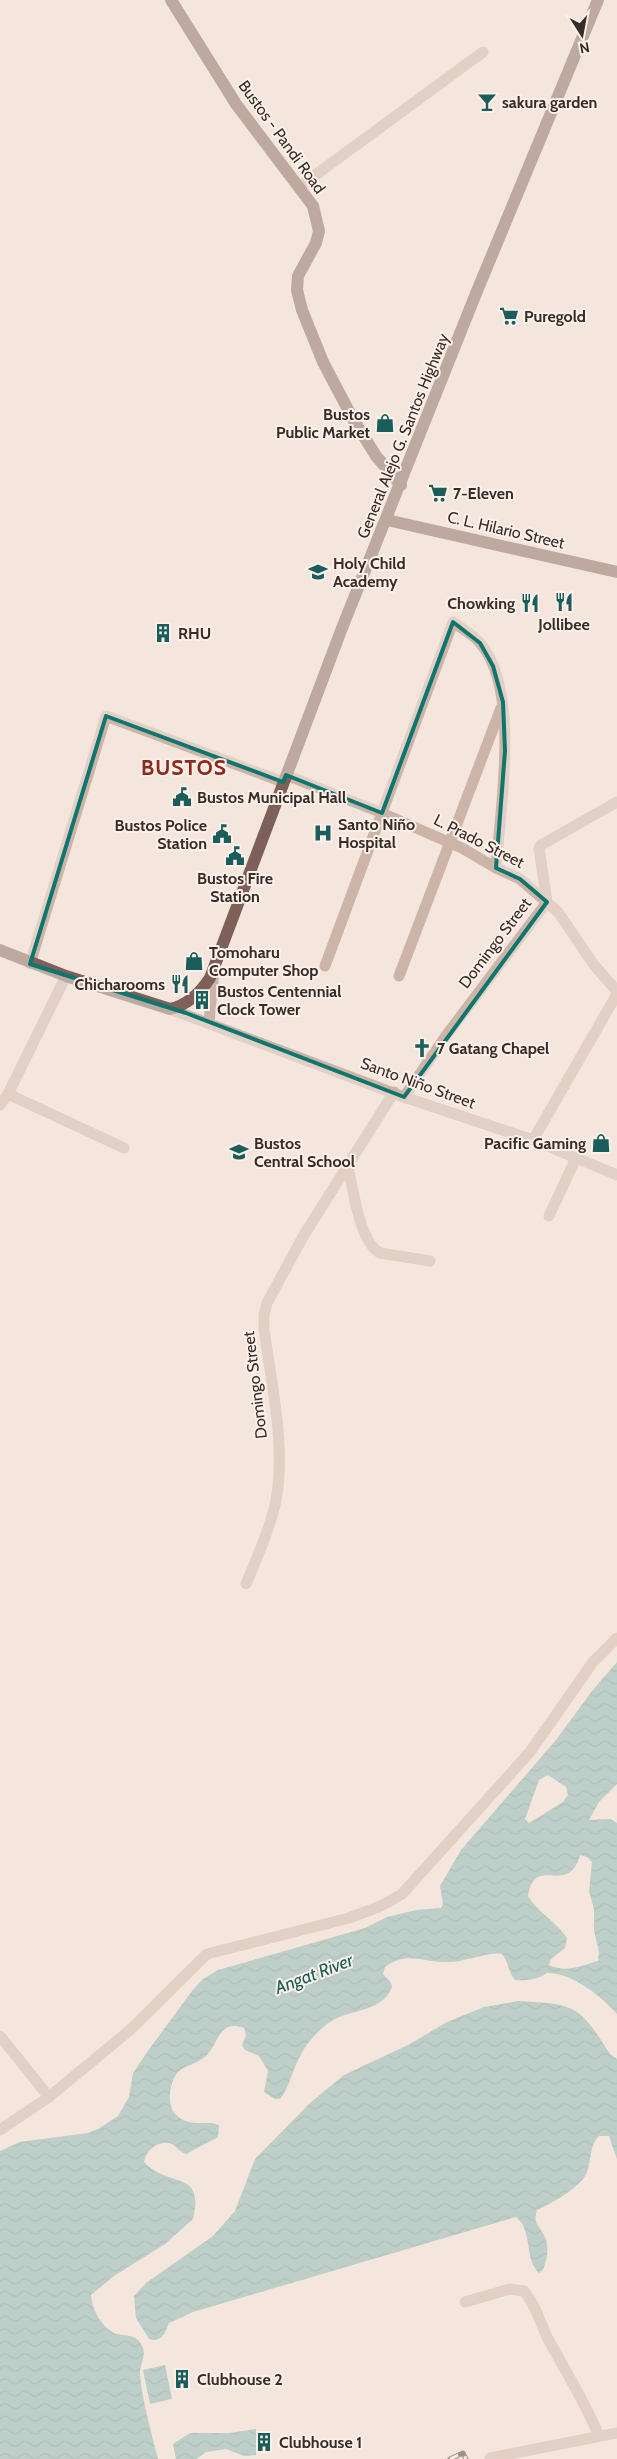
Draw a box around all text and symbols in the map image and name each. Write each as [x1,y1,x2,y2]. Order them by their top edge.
north arrow [557,10,607,60]
text: N [578,38,591,58]
street label: Bustos - Pandi Road [235,77,329,197]
bar icon: sakura garden [476,91,498,113]
place label: sakura garden [502,93,597,112]
supermarket icon: Puregold [498,305,520,327]
place label: Puregold [524,307,586,326]
street label: General Alejo G. Santos Highway [353,331,453,541]
place label: Bustos Public Market [276,405,370,442]
shop icon: Bustos Public Market [374,412,396,434]
supermarket icon: 7-Eleven [427,482,449,504]
place label: 7-Eleven [453,484,514,503]
street label: C. L. Hilario Street [446,507,567,553]
place label: Holy Child Academy [333,554,406,591]
school or university icon: Holy Child Academy [307,561,329,583]
restaurant icon: Jollibee [553,591,575,613]
restaurant icon: Chowking [519,592,541,614]
place label: Chowking [447,594,515,613]
place label: Jollibee [537,615,590,634]
building icon: RHU [152,622,174,644]
place label: RHU [178,624,211,643]
district label: BUSTOS [141,755,227,780]
public building icon: Bustos Municipal Hall [171,786,193,808]
place label: Bustos Municipal Hall [197,788,346,807]
street label: L. Prado Street [431,810,528,872]
place label: Santo Niño Hospital [338,815,415,852]
place label: Bustos Police Station [115,816,207,853]
hospital icon: Santo Niño Hospital [312,822,334,844]
public building icon: Bustos Police Station [211,823,233,845]
public building icon: Bustos Fire Station [224,845,246,867]
place label: Bustos Fire Station [197,869,273,906]
street label: Domingo Street [455,894,536,992]
place label: Tomoharu Computer Shop [209,943,319,980]
shop icon: Tomoharu Computer Shop [183,950,205,972]
restaurant icon: Chicharooms [169,973,191,995]
place label: Chicharooms [74,975,165,994]
place label: Bustos Centennial Clock Tower [217,982,342,1019]
building icon: Bustos Centennial Clock Tower [191,989,213,1011]
church icon: 7 Gatang Chapel [411,1037,433,1059]
place label: 7 Gatang Chapel [437,1039,549,1058]
street label: Santo Niño Street [358,1053,478,1113]
shop icon: Pacific Gaming [590,1132,612,1154]
place label: Bustos Central School [254,1134,355,1171]
place label: Pacific Gaming [484,1134,586,1153]
school or university icon: Bustos Central School [228,1141,250,1163]
street label: Domingo Street [239,1330,271,1440]
water label: Angat River [271,1949,358,1999]
building icon: Clubhouse 2 [171,2368,193,2390]
place label: Clubhouse 2 [197,2370,283,2389]
building icon: Clubhouse 1 [253,2431,275,2453]
place label: Clubhouse 1 [279,2433,362,2452]

